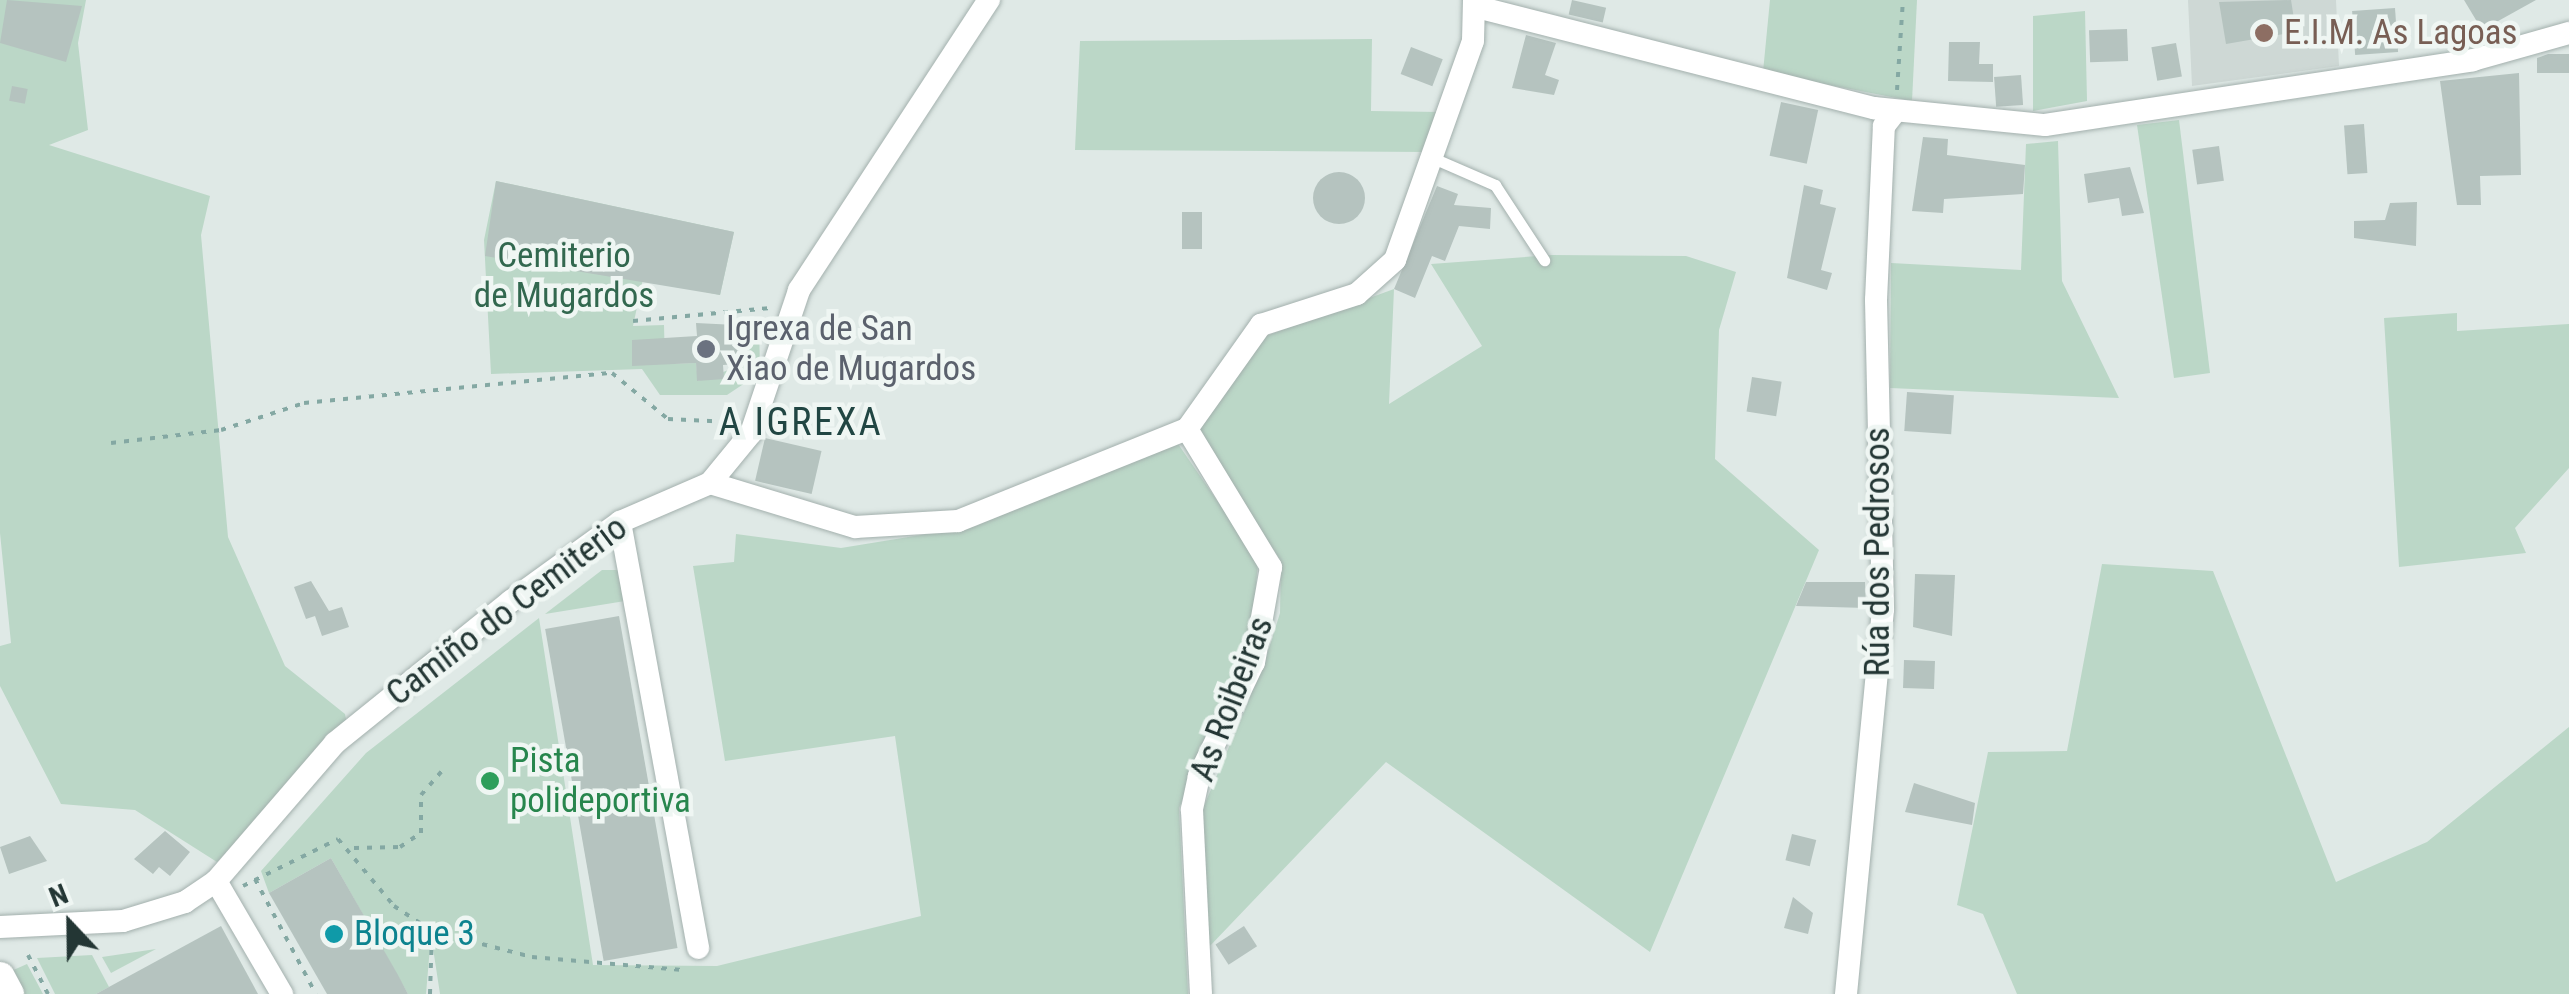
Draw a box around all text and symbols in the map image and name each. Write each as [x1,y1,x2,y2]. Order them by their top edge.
place label: E.I.M. As Lagoas [2284,12,2517,54]
marker: E.I.M. As Lagoas [2253,22,2275,44]
park label: Cemiterio de Mugardos [474,235,654,317]
place label: Igrexa de San Xiao de Mugardos [726,308,976,390]
marker: Igrexa de San Xiao de Mugardos [695,338,717,360]
district label: A IGREXA [719,400,883,446]
street label: Rúa dos Pedrosos [1857,427,1899,677]
street label: Camiño do Cemiterio [378,507,636,715]
street label: As Roibeiras [1181,611,1283,787]
place label: Pista polideportiva [510,740,691,822]
marker: Pista polideportiva [479,770,501,792]
north arrow [20,874,120,974]
text: N [44,877,73,914]
place label: Bloque 3 [354,913,475,955]
marker: Bloque 3 [323,923,345,945]

